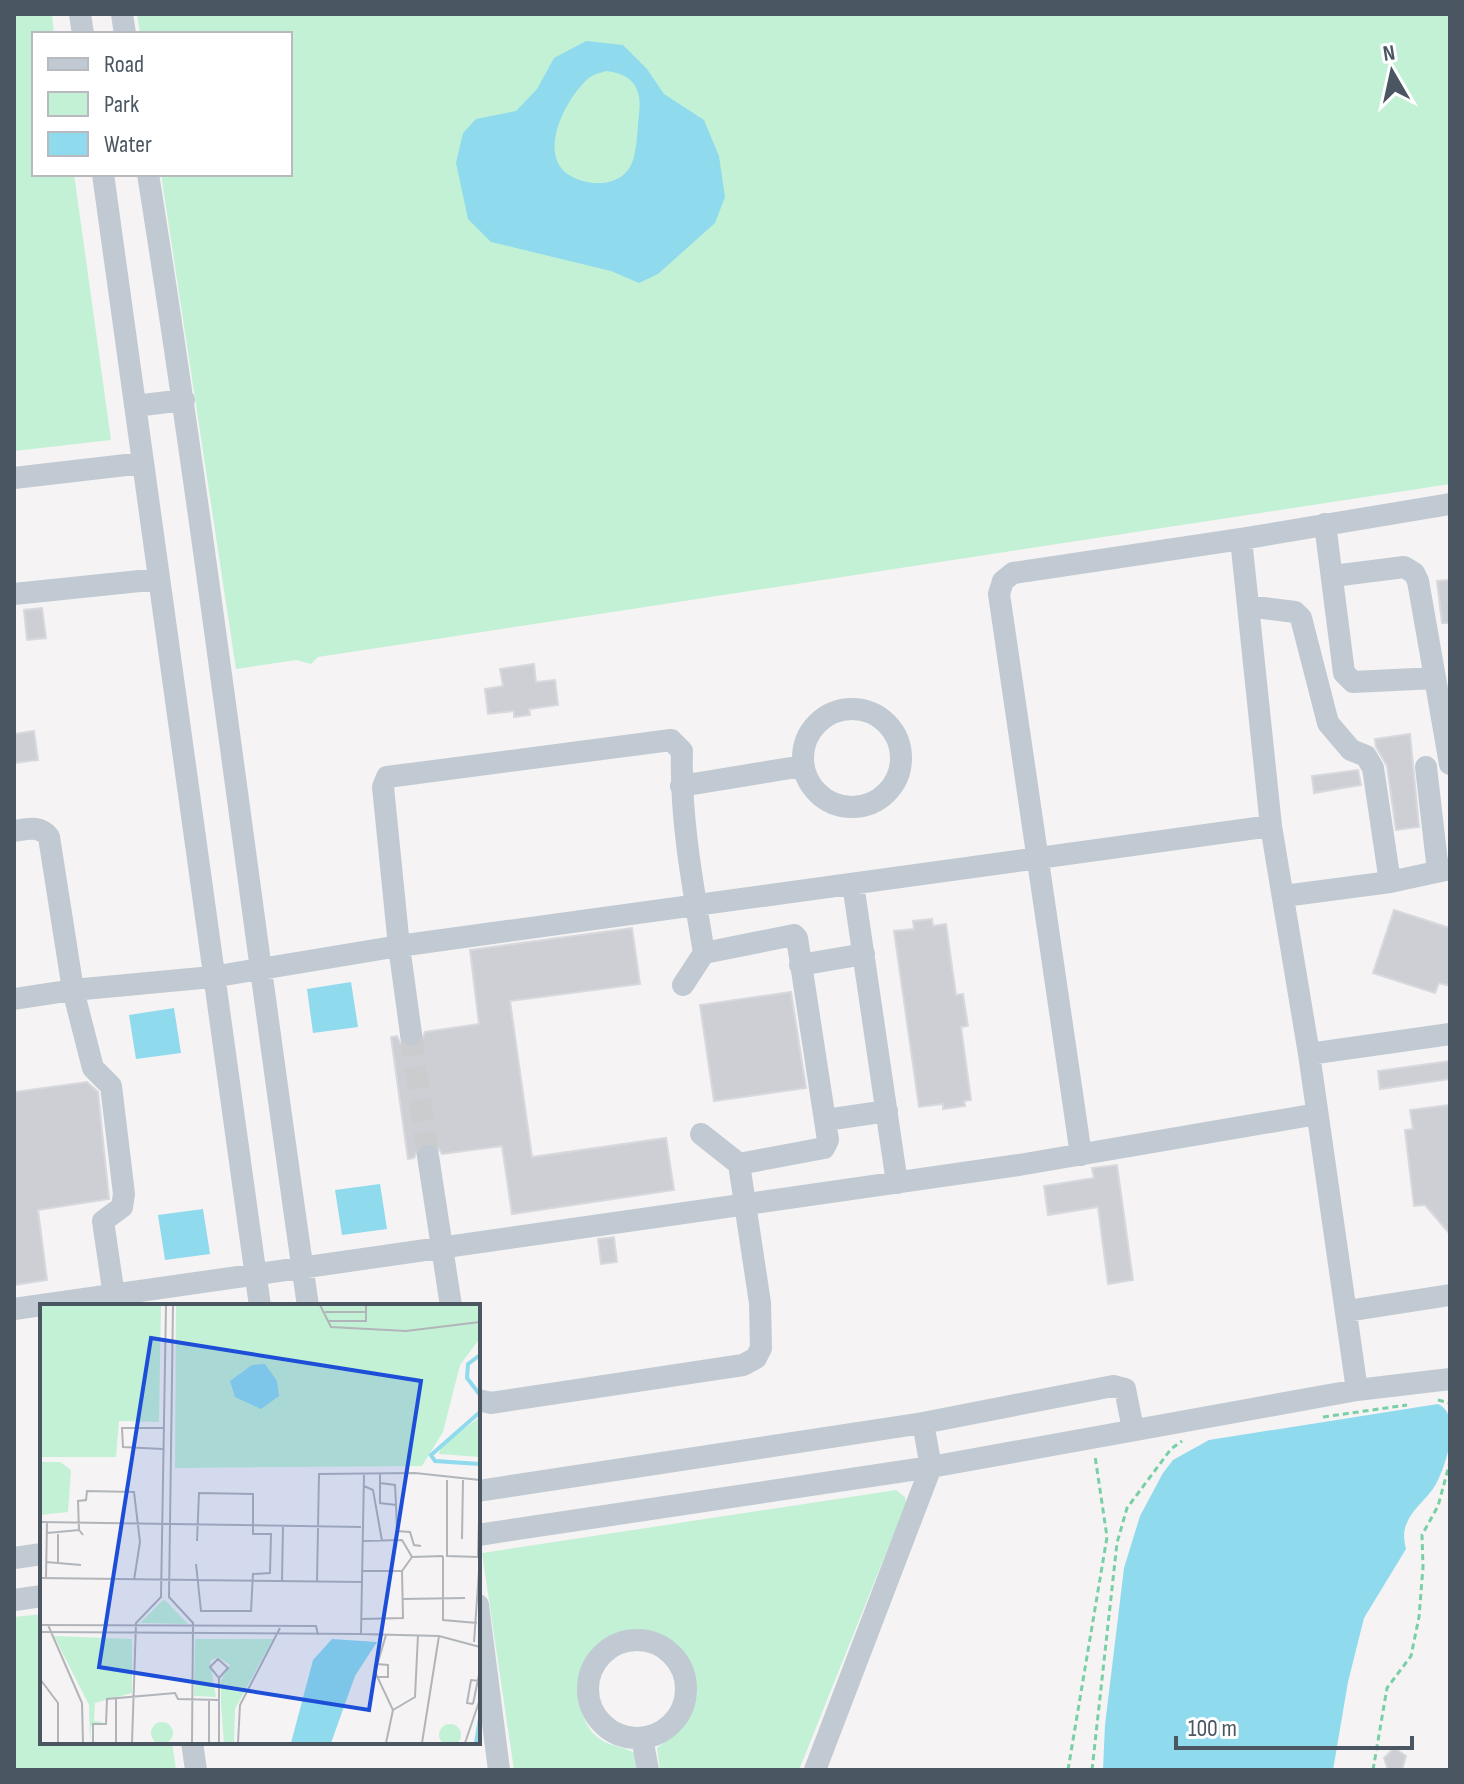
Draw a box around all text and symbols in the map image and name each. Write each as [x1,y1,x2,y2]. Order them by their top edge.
legend [32,32,292,176]
north arrow [1352,32,1432,112]
text: N [1381,39,1397,68]
text: Road [104,50,144,79]
text: Park [104,90,139,119]
text: Water [104,130,152,159]
inset map [40,1304,480,1744]
scale bar [1176,1700,1412,1750]
text: 100 m [1188,1714,1237,1743]

